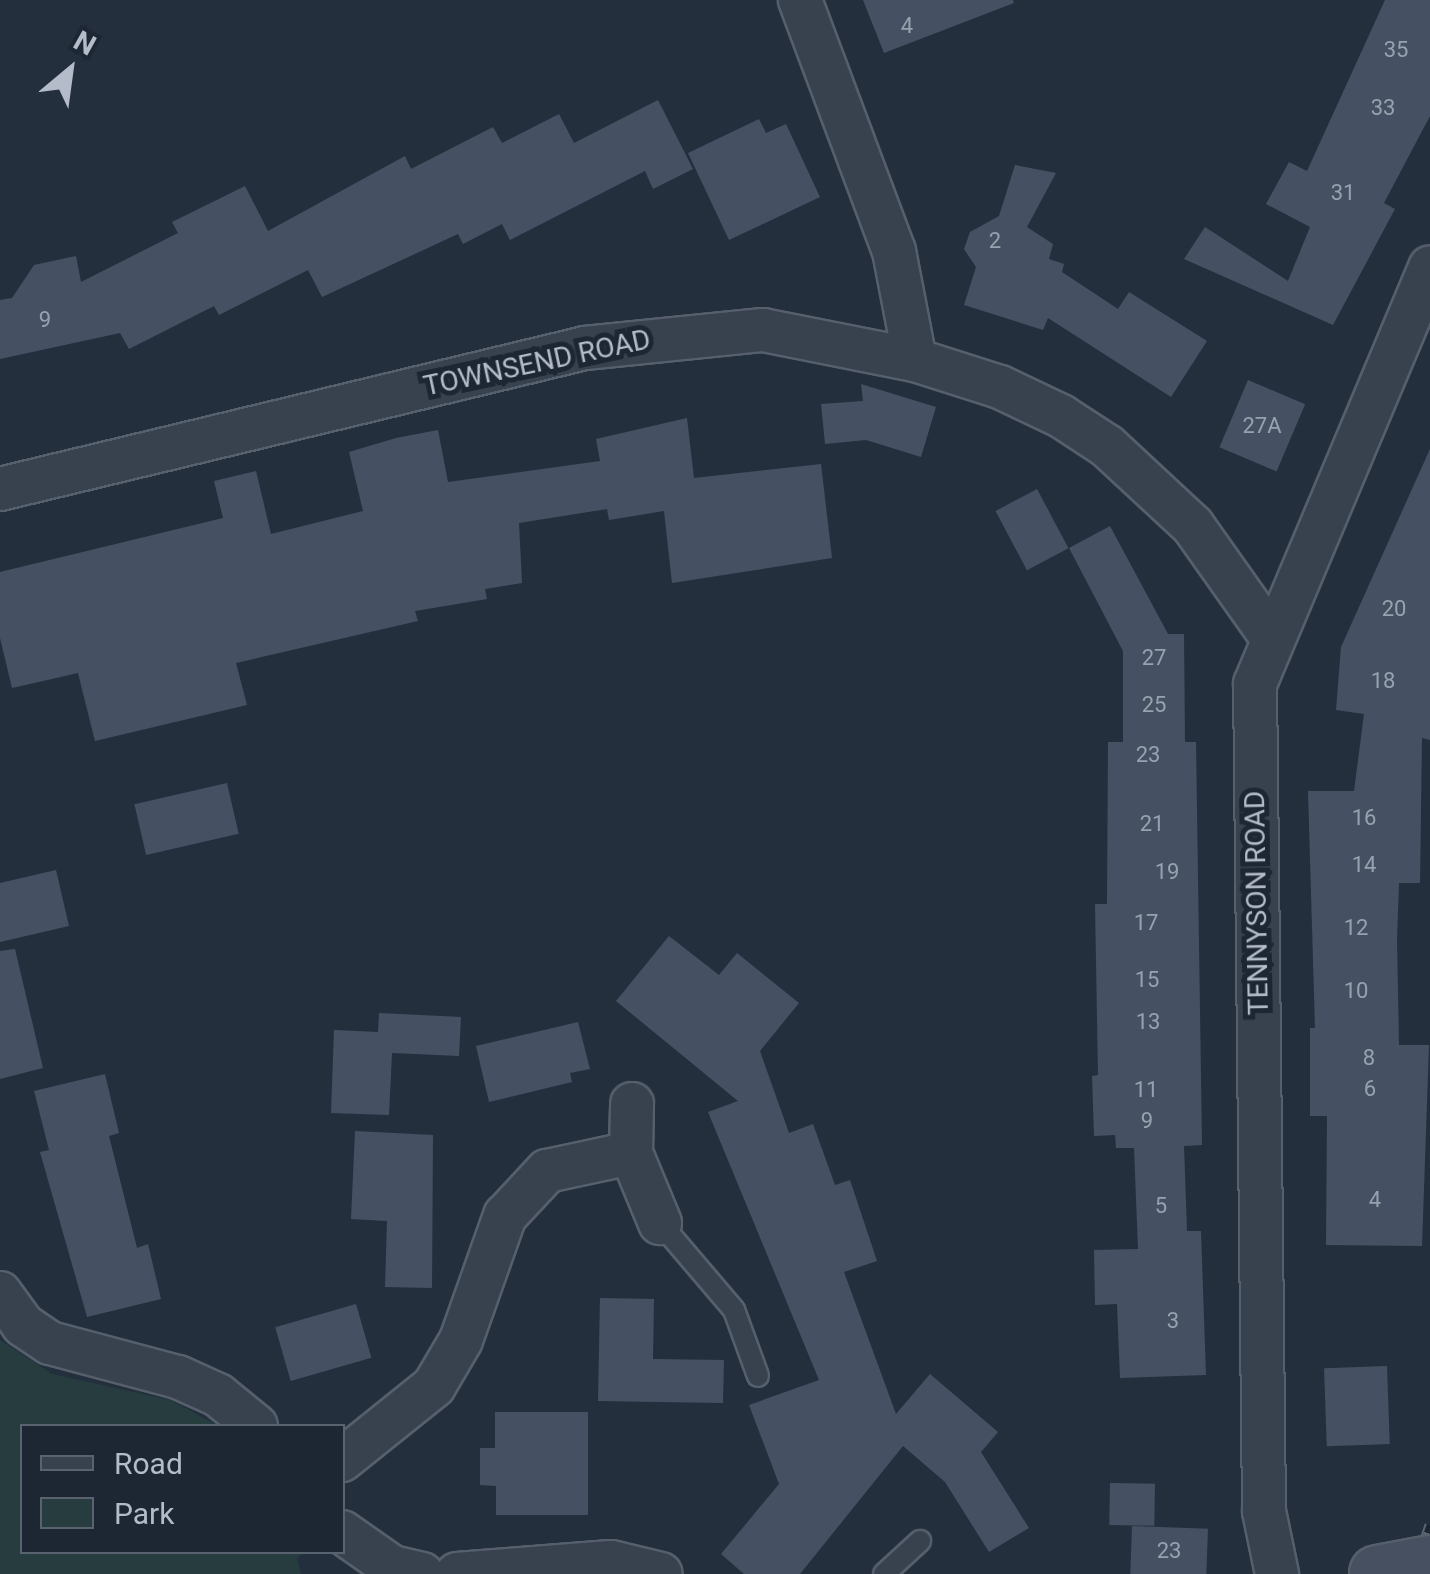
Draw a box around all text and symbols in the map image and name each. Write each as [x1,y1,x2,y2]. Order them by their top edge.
house number: 4 [901,13,913,39]
north arrow [20,20,120,120]
text: N [68,24,101,63]
house number: 35 [1384,37,1408,63]
house number: 33 [1371,95,1395,121]
house number: 31 [1331,180,1355,206]
house number: 2 [989,228,1001,254]
house number: 9 [39,307,51,333]
street label: TOWNSEND ROAD [420,323,654,403]
house number: 27A [1242,413,1282,439]
house number: 20 [1382,596,1406,622]
house number: 27 [1142,645,1166,671]
house number: 18 [1371,668,1395,694]
house number: 25 [1142,692,1166,718]
house number: 23 [1136,742,1160,768]
street label: TENNYSON ROAD [1238,790,1276,1016]
house number: 16 [1352,805,1376,831]
house number: 21 [1140,811,1164,837]
house number: 14 [1352,852,1376,878]
house number: 19 [1155,859,1179,885]
house number: 17 [1134,910,1158,936]
house number: 12 [1344,915,1368,941]
house number: 15 [1135,967,1159,993]
house number: 10 [1344,978,1368,1004]
house number: 13 [1136,1009,1160,1035]
house number: 8 [1363,1045,1375,1071]
house number: 6 [1364,1076,1376,1102]
house number: 11 [1134,1077,1158,1103]
house number: 9 [1141,1108,1153,1134]
house number: 4 [1369,1187,1381,1213]
house number: 5 [1155,1193,1167,1219]
house number: 3 [1167,1308,1179,1334]
legend [20,1424,345,1554]
text: Road [114,1446,183,1481]
text: Park [114,1496,174,1531]
house number: 23 [1157,1538,1181,1564]

